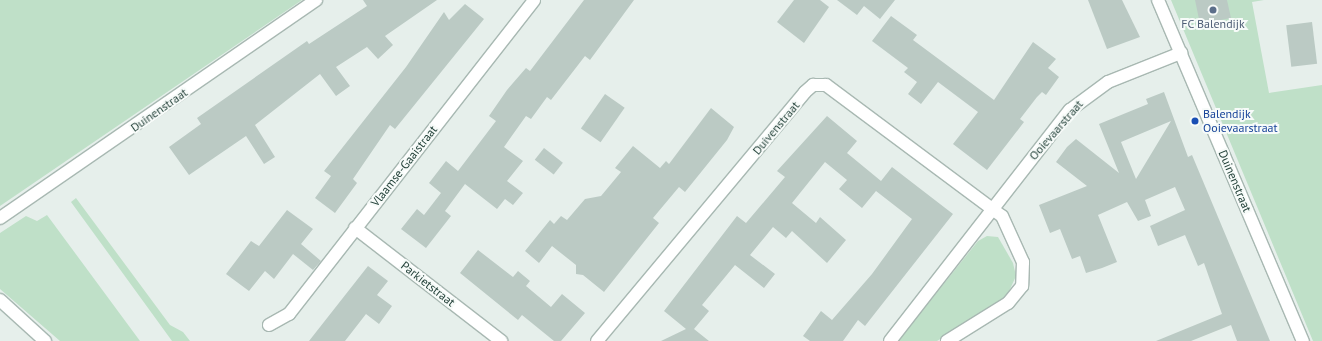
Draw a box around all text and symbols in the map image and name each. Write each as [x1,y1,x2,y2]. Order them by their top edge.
marker: FC Balendijk [1208,5,1218,15]
place label: FC Balendijk [1181,17,1245,31]
street label: Duinenstraat [128,85,190,135]
street label: Ooievaarstraat [1026,97,1086,163]
street label: Duivenstraat [750,98,802,158]
place label: Balendijk Ooievaarstraat [1203,107,1278,135]
marker: Balendijk Ooievaarstraat [1190,116,1200,126]
street label: Vlaamse-Gaaistraat [368,123,440,209]
street label: Duinenstraat [1215,148,1255,214]
street label: Parkietstraat [398,258,458,310]

